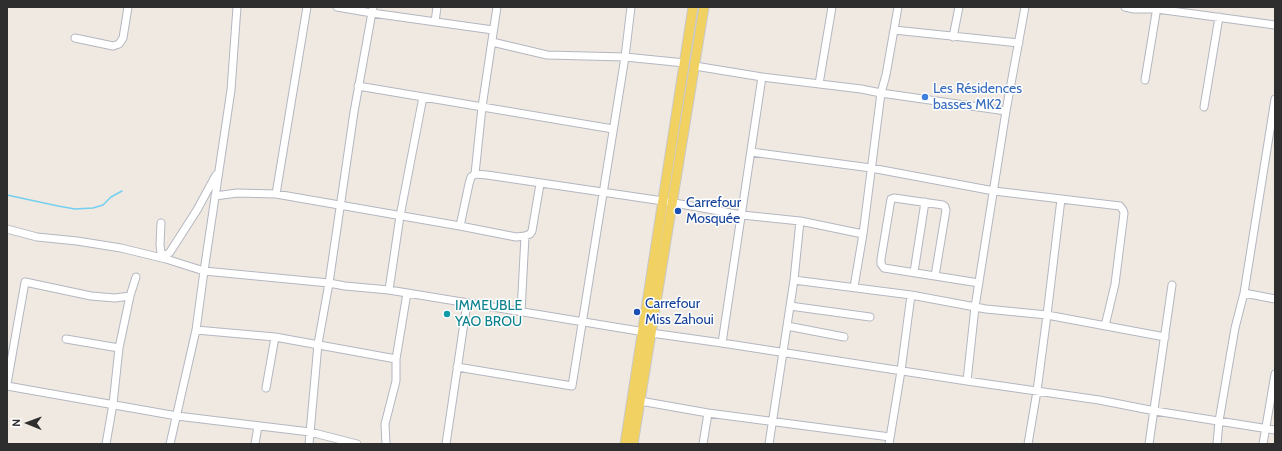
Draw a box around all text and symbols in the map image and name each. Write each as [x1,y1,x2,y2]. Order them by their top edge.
place label: Les Résidences basses MK2 [933,81,1022,114]
marker: Les Résidences basses MK2 [920,92,930,102]
place label: Carrefour Mosquée [686,195,741,228]
marker: Carrefour Mosquée [673,206,683,216]
place label: Carrefour Miss Zahoui [645,296,714,328]
place label: IMMEUBLE YAO BROU [455,298,522,330]
marker: Carrefour Miss Zahoui [632,307,642,317]
marker: IMMEUBLE YAO BROU [442,309,452,319]
north arrow [8,403,48,443]
text: N [9,419,23,427]

